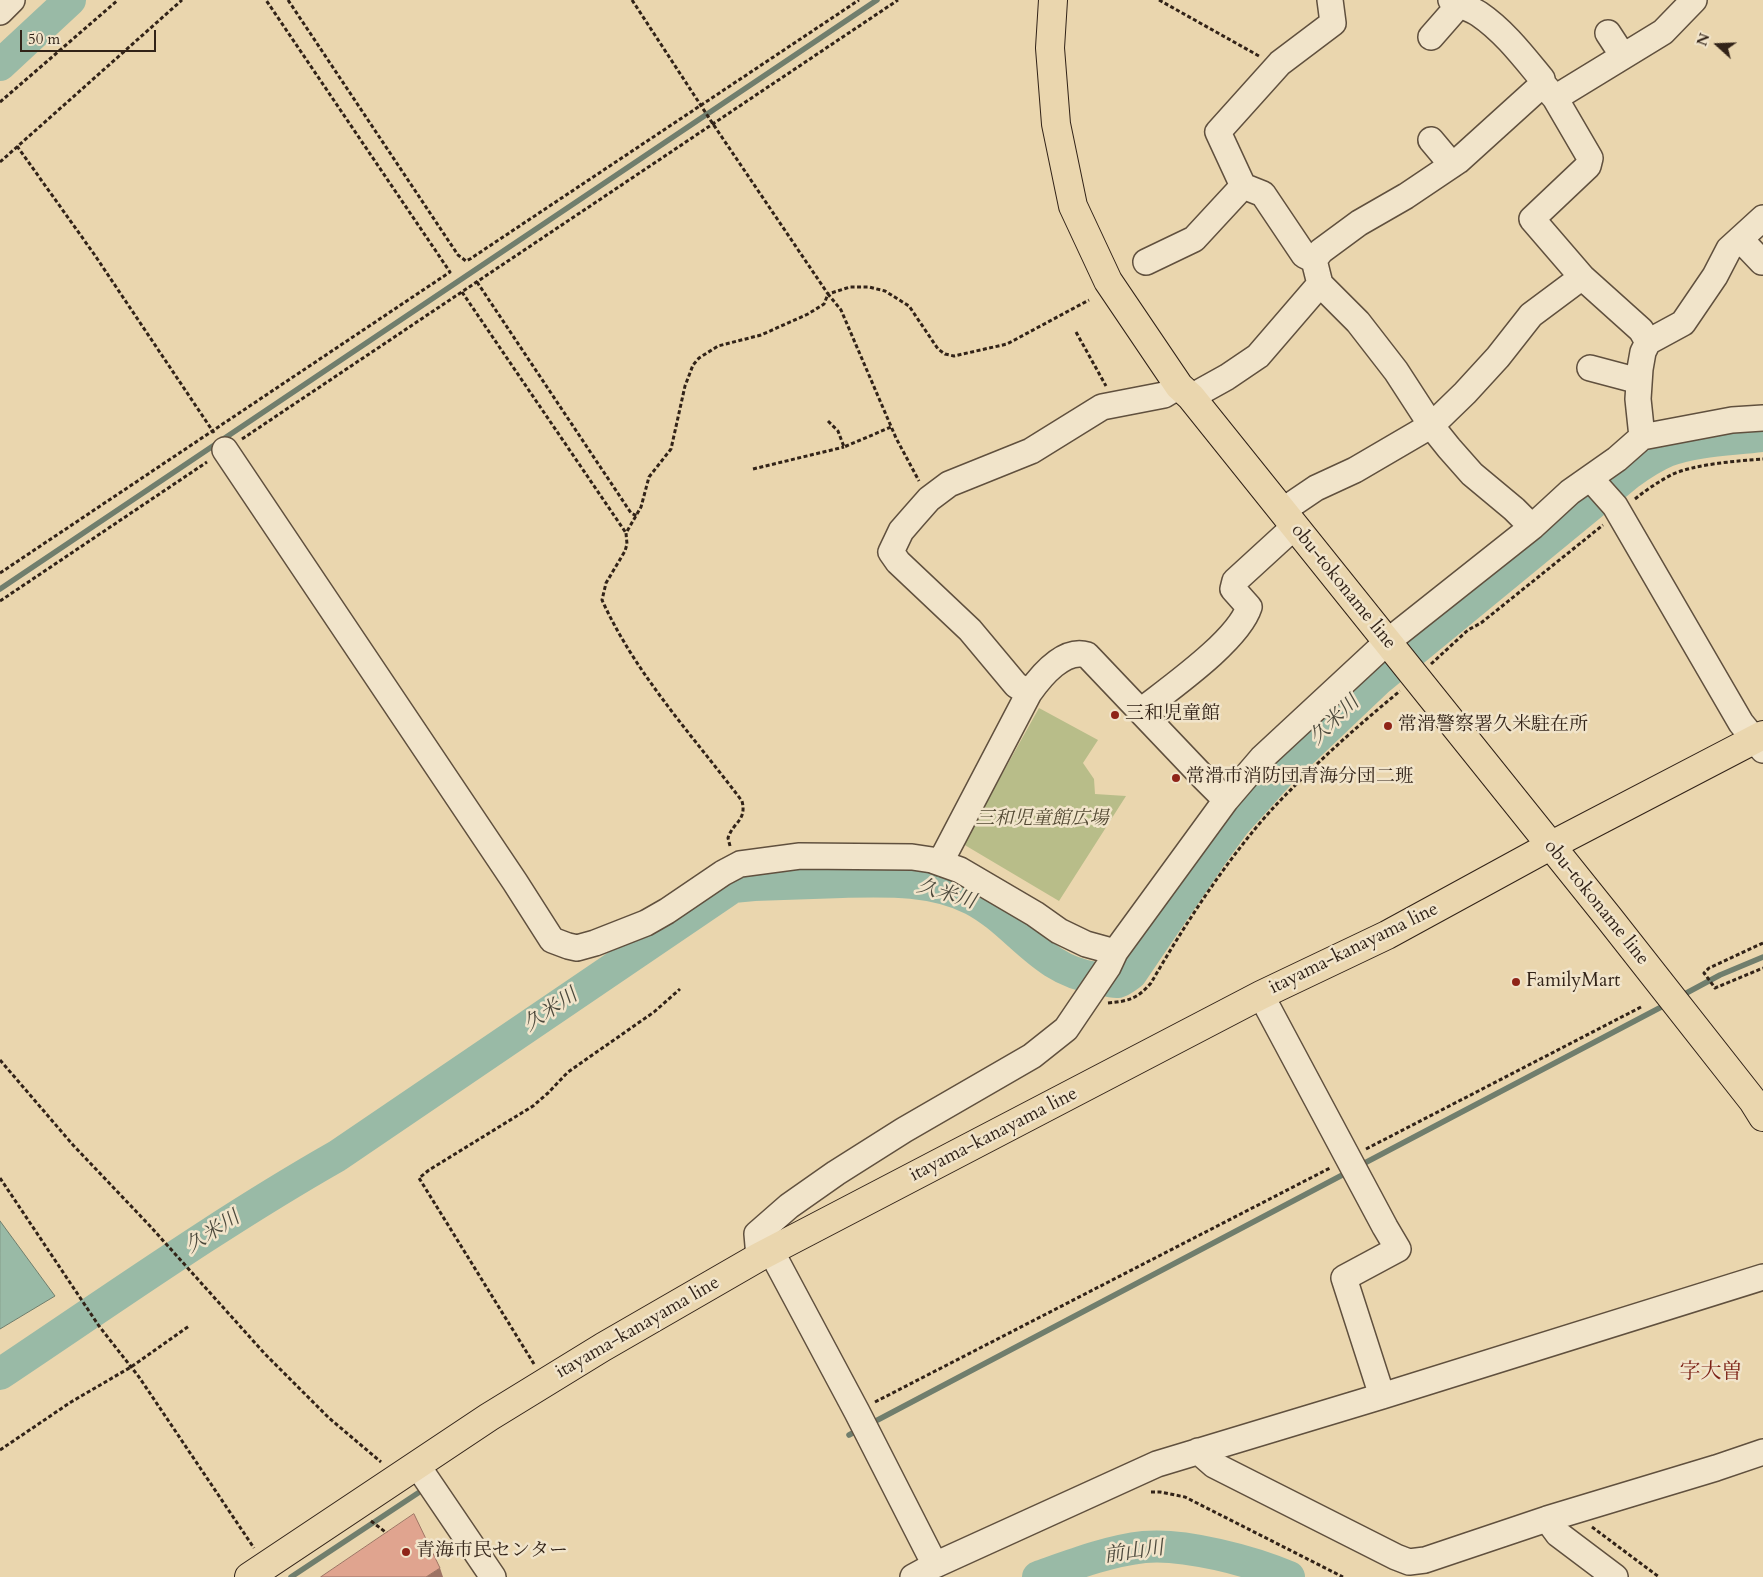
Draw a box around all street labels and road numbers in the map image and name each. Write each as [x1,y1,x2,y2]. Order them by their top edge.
street label: obu-tokoname line [1286,520,1400,654]
street label: obu-tokoname line [1539,836,1653,970]
street label: itayama-kanayama line [1266,898,1442,1000]
street label: itayama-kanayama line [906,1083,1082,1187]
street label: itayama-kanayama line [552,1272,724,1384]

